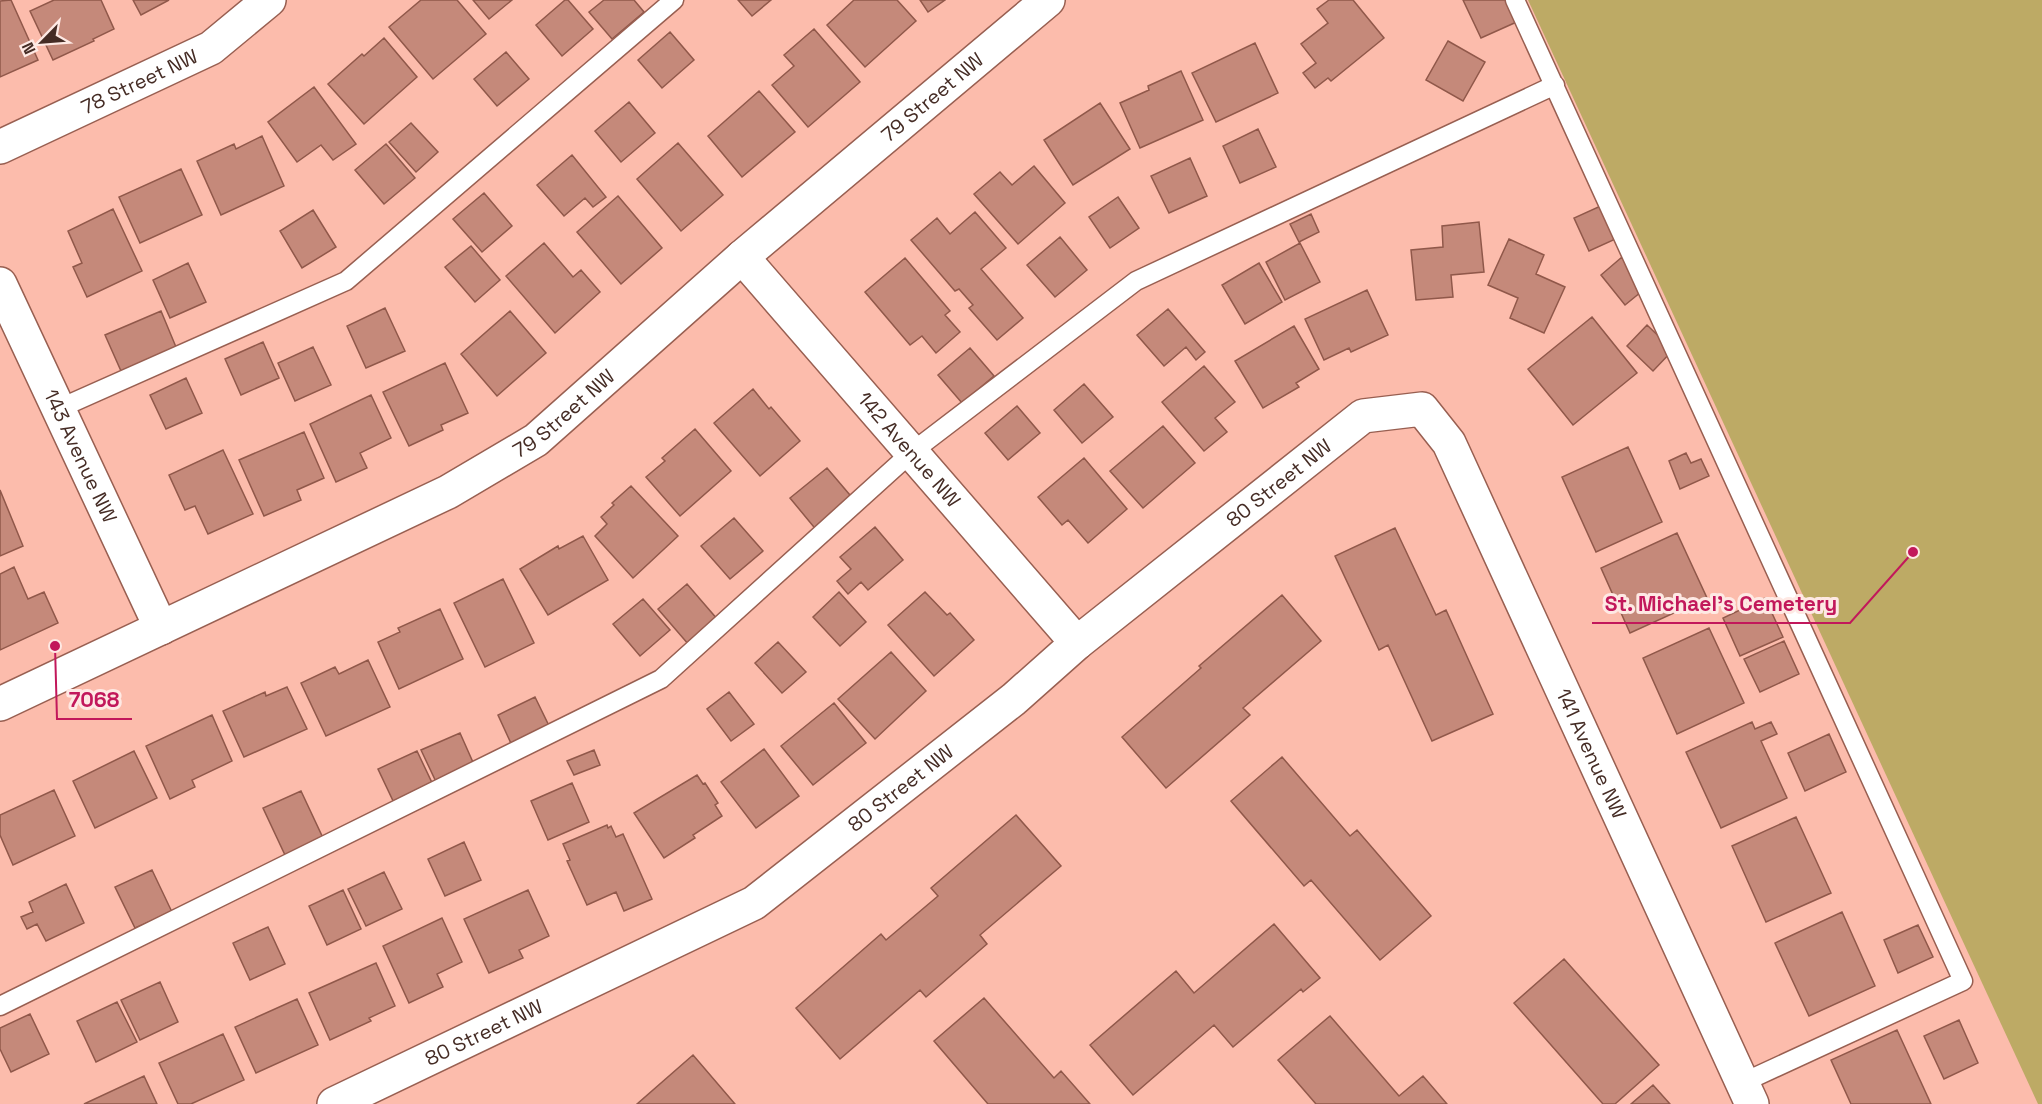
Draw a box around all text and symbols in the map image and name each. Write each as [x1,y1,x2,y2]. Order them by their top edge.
north arrow [12,12,72,72]
text: N [17,39,41,57]
street label: 78 Street NW [77,43,202,120]
street label: 79 Street NW [876,47,989,147]
street label: 79 Street NW [508,363,620,464]
street label: 143 Avenue NW [38,385,123,527]
street label: 142 Avenue NW [852,387,966,513]
street label: 80 Street NW [1221,433,1337,533]
callout: St. Michael's Cemetery [1592,584,1850,623]
text: St. Michael's Cemetery [1605,590,1837,617]
callout: 7068 [57,680,132,719]
street label: 141 Avenue NW [1550,684,1632,823]
text: 7068 [69,686,120,713]
street label: 80 Street NW [842,738,959,838]
street label: 80 Street NW [421,993,547,1072]

